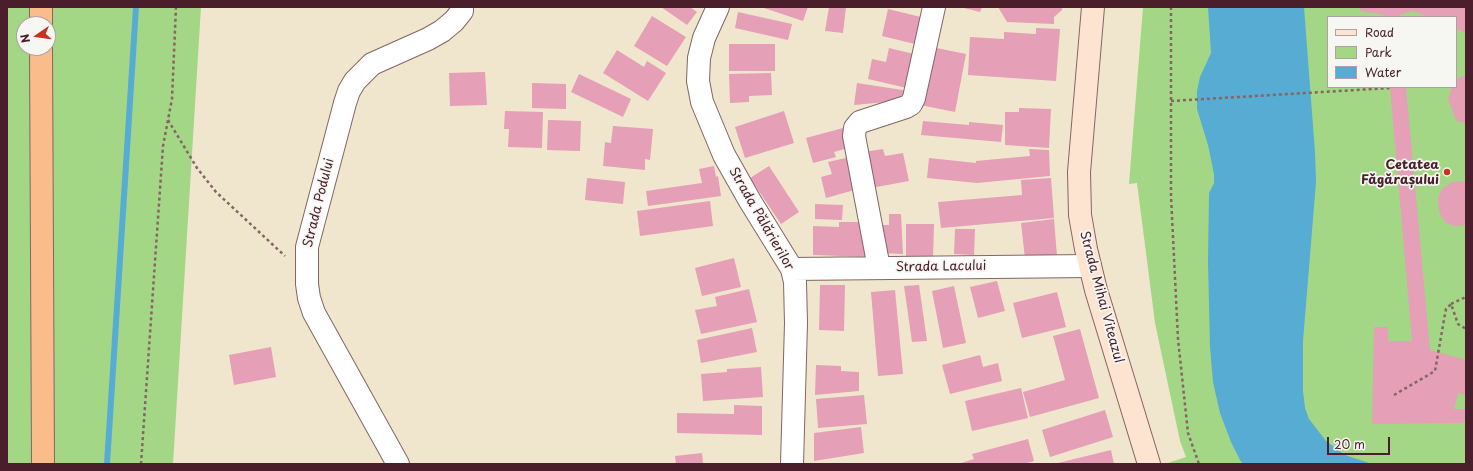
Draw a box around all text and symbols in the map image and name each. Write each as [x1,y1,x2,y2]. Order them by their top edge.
north arrow [16,16,56,56]
legend [1327,16,1457,88]
text: Road [1365,23,1394,41]
text: N [16,32,34,45]
text: Park [1365,43,1392,61]
text: Water [1365,63,1401,81]
street label: Strada Podului [300,157,338,249]
place label: Cetatea Făgărașului [1361,157,1439,188]
street label: Strada Pălărierilor [725,165,797,273]
marker: Cetatea Făgărașului [1442,167,1452,177]
street label: Strada Mihai Viteazul [1076,229,1126,365]
street label: Strada Lacului [895,258,987,276]
scale bar [1329,429,1392,455]
text: 20 m [1334,435,1365,453]

